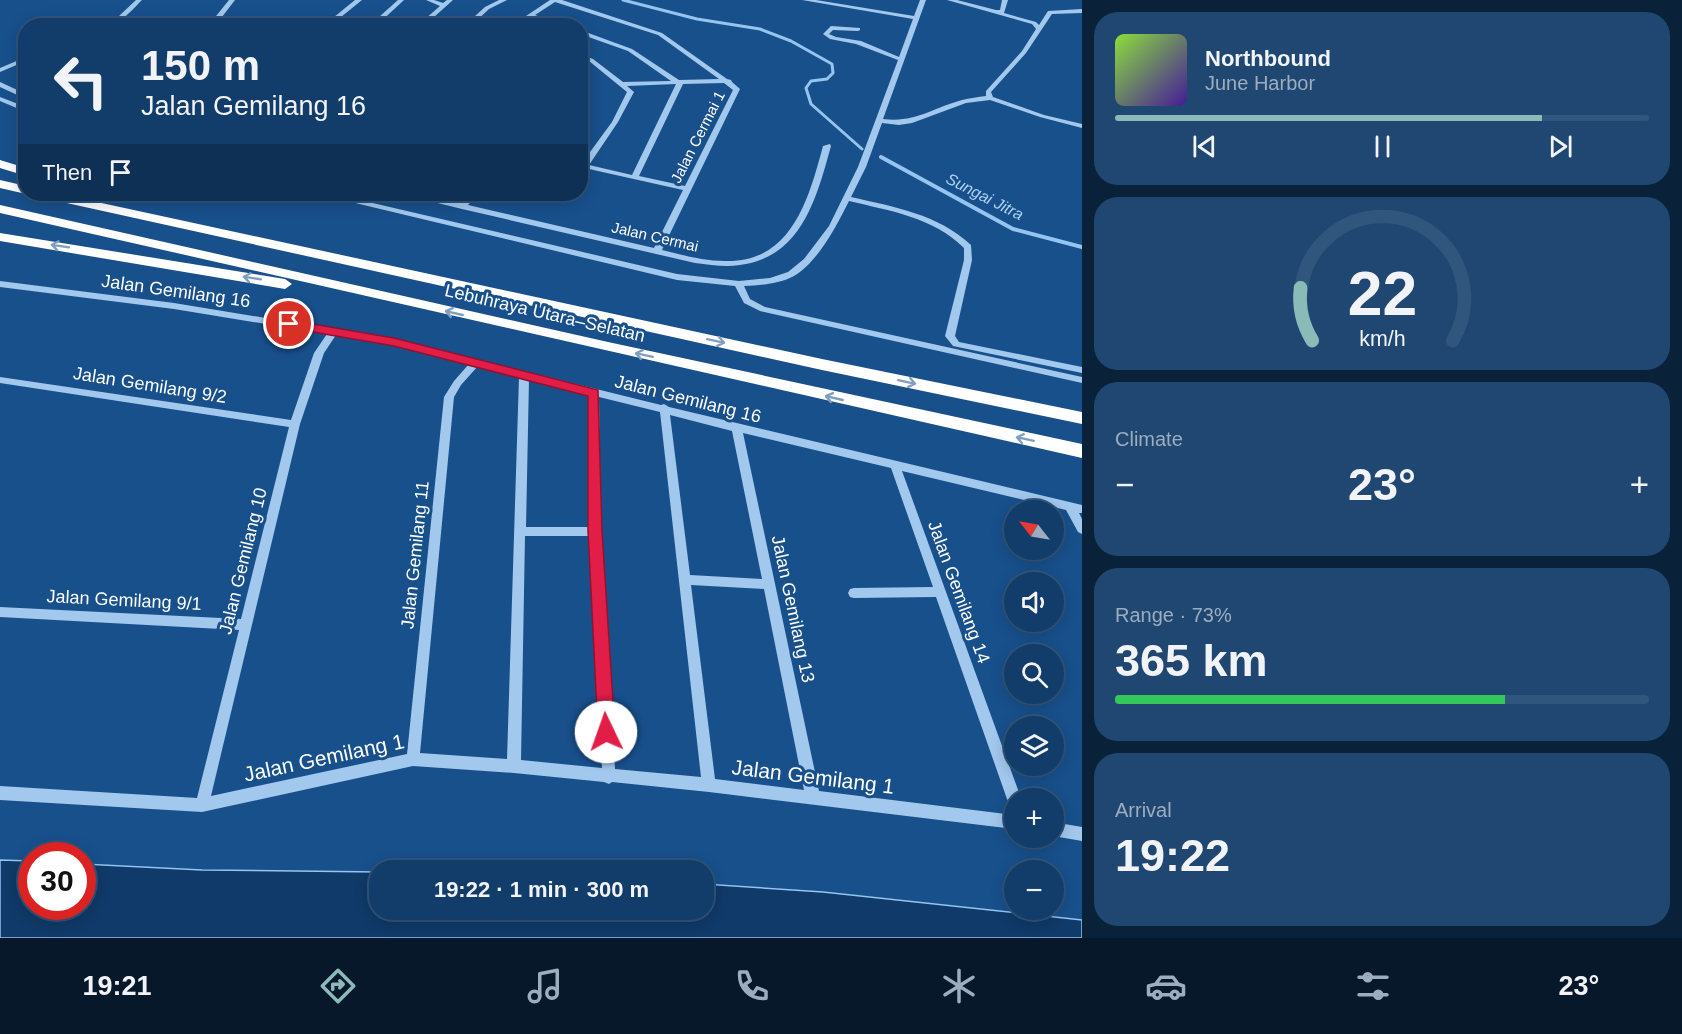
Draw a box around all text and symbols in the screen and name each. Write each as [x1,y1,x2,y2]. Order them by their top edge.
icon: left [42,42,120,120]
text: 150 m [141,42,260,89]
text: Northbound [1205,46,1331,71]
text: June Harbor [1205,72,1315,94]
street label: Jalan Cermai 1 [667,88,728,186]
text: Jalan Gemilang 16 [141,91,366,121]
icon: previous [1188,130,1221,163]
icon: pause [1366,130,1399,163]
icon: next [1544,130,1577,163]
icon: arrive [104,156,137,189]
text: Then [42,160,92,185]
water label: Sungai Jitra [943,170,1026,223]
street label: Jalan Cermai [610,218,700,255]
one-way arrow [51,241,70,252]
text: 22 [1347,259,1417,328]
street label: Jalan Gemilang 16 [100,271,252,311]
one-way arrow [243,273,263,284]
street label: Lebuhraya Utara–Selatan [443,280,647,346]
pin [263,298,314,349]
one-way arrow [444,306,463,318]
icon: arrive [272,307,305,340]
text: km/h [1359,327,1405,351]
one-way arrow [706,336,725,347]
one-way arrow [635,349,654,361]
street label: Jalan Gemilang 9/2 [72,363,228,407]
street label: Jalan Gemilang 16 [613,371,763,427]
one-way arrow [897,377,916,388]
one-way arrow [825,391,844,403]
text: Climate [1115,428,1183,450]
one-way arrow [1015,433,1035,444]
text: 23° [1348,459,1416,510]
text: − [1115,466,1134,503]
text: + [1630,466,1649,503]
street label: Jalan Gemilang 11 [397,480,433,630]
street label: Jalan Gemilang 10 [215,486,271,636]
north arrow [1004,500,1064,560]
map controls [1004,500,1064,920]
street label: Jalan Gemilang 14 [924,518,994,666]
street label: Jalan Gemilang 13 [768,534,818,684]
button: sound [1004,572,1064,632]
street label: Jalan Gemilang 9/1 [46,586,202,614]
text: Range · 73% [1115,604,1232,626]
text: 365 km [1115,635,1268,686]
button: search [1004,644,1064,704]
position arrow [574,700,638,764]
button: layers [1004,716,1064,776]
street label: Jalan Gemilang 1 [242,729,406,786]
street label: Jalan Gemilang 1 [731,755,896,798]
button: + [1004,788,1064,848]
text: Arrival [1115,799,1172,821]
text: 19:22 [1115,830,1230,881]
speed limit sign: 30 [18,842,96,920]
button: − [1004,860,1064,920]
text: 19:22 · 1 min · 300 m [434,877,649,902]
icon: directions [317,965,359,1007]
icon: music [524,965,566,1007]
icon: phone [731,965,773,1007]
icon: climate [938,965,980,1007]
icon: car [1145,965,1187,1007]
icon: filters [1352,965,1394,1007]
text: 19:21 [83,971,152,1001]
text: 23° [1559,971,1599,1001]

